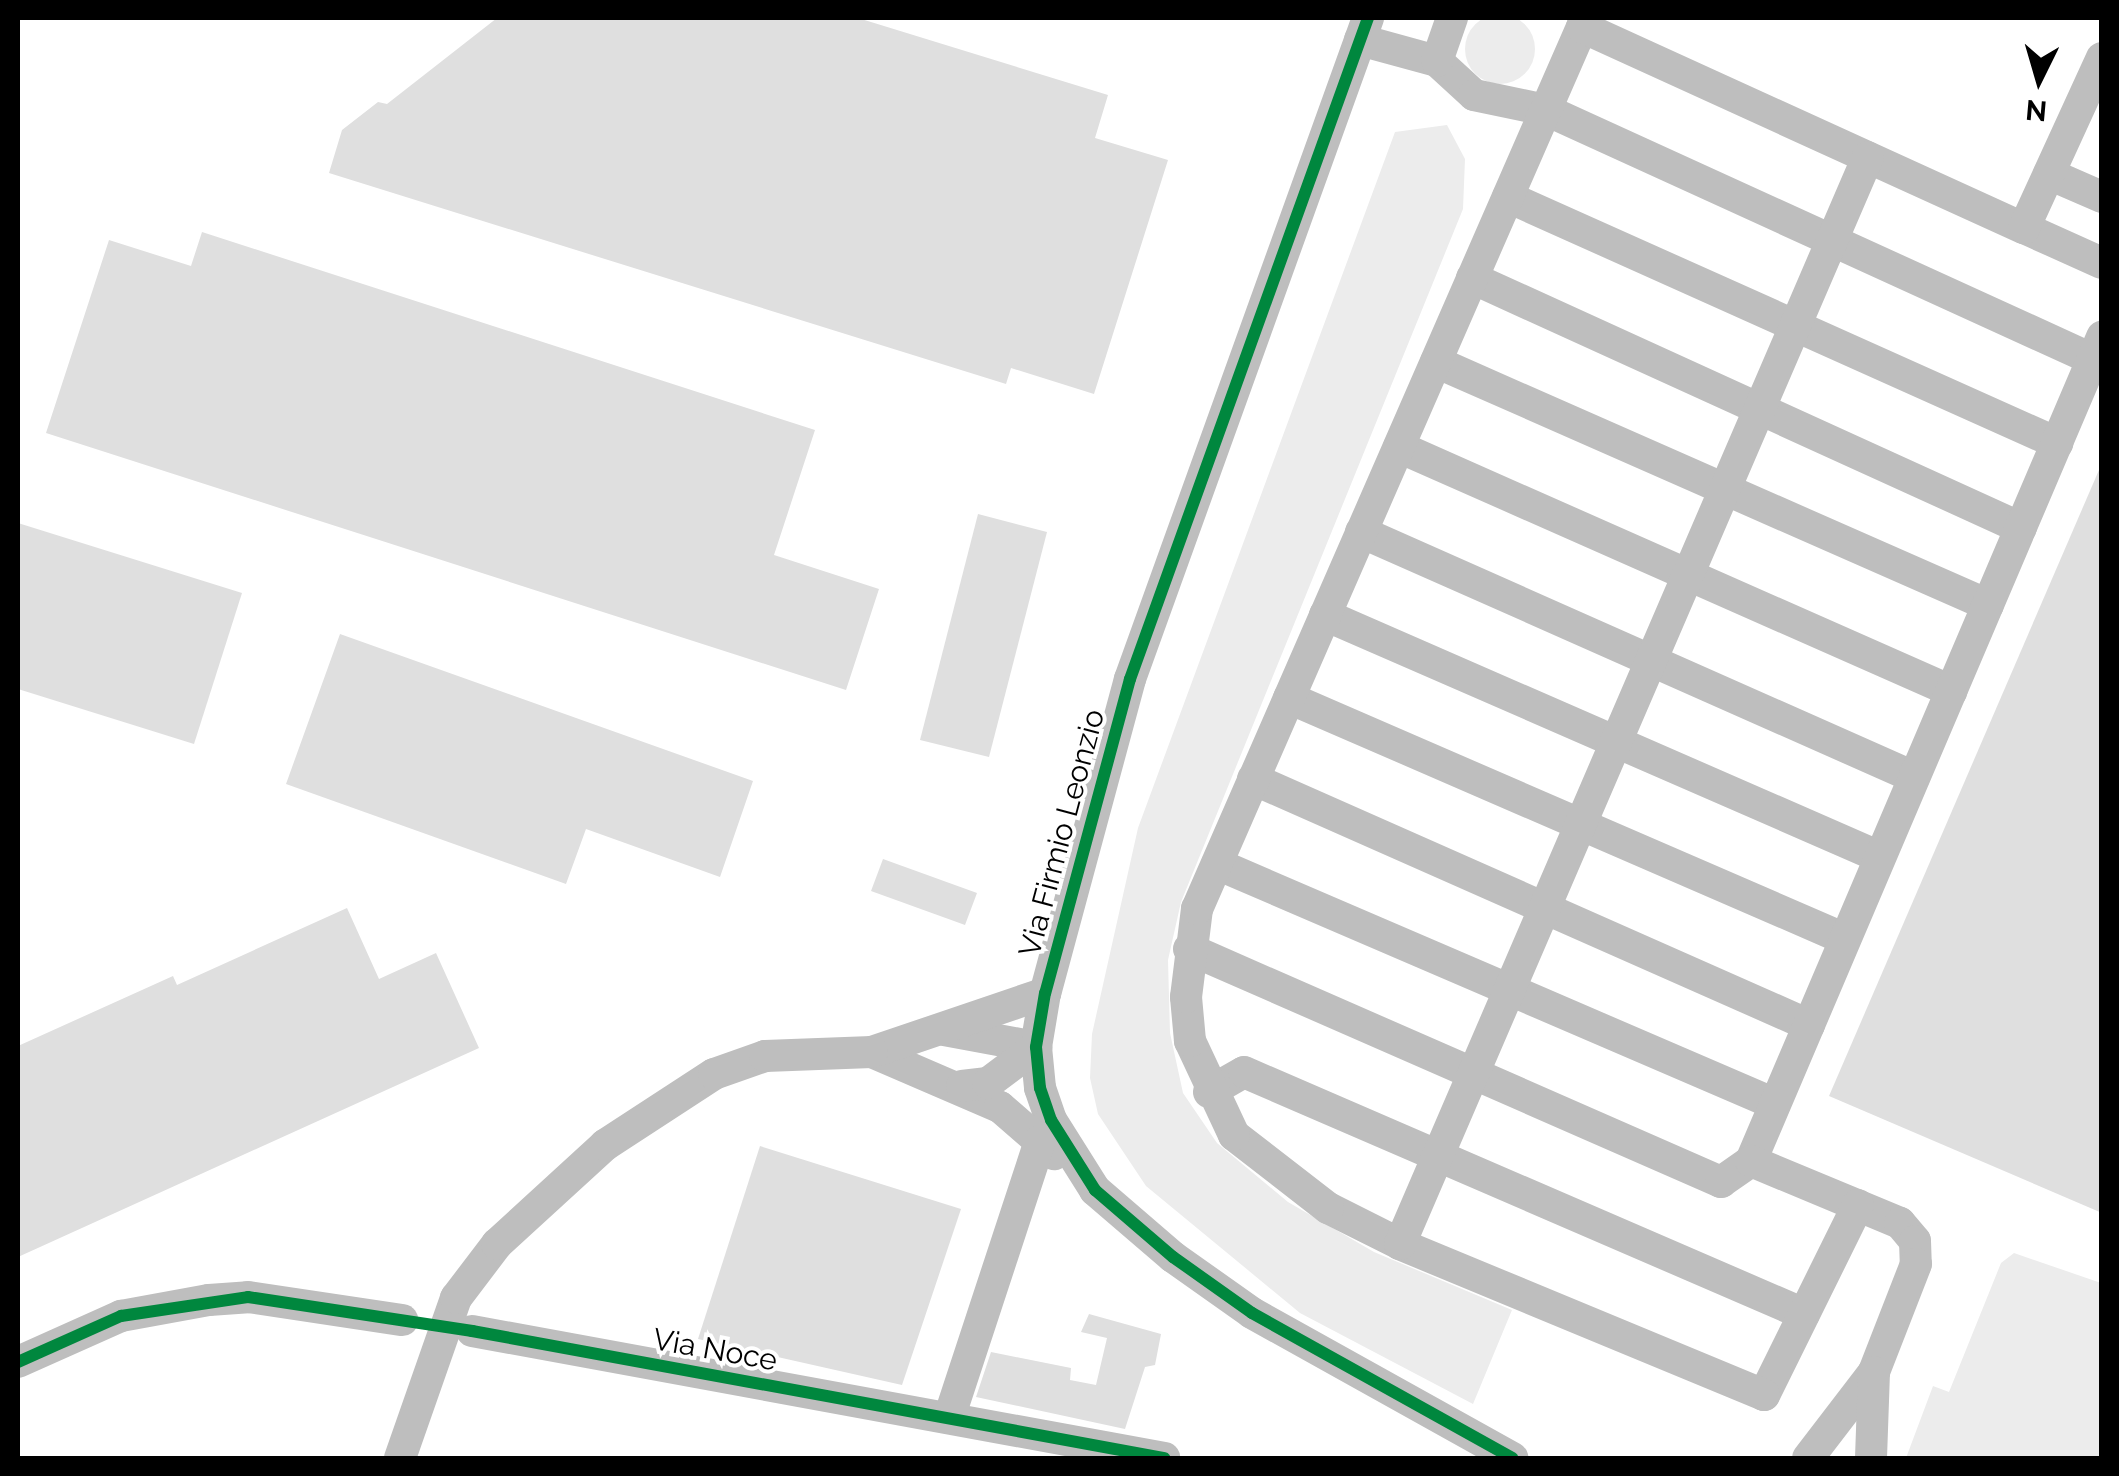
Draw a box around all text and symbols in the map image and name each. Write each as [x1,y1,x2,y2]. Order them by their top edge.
north arrow [1989,30,2089,130]
text: N [2024,93,2048,128]
street label: Via Firmio Leonzio [1012,705,1112,961]
street label: Via Noce [650,1321,780,1379]

